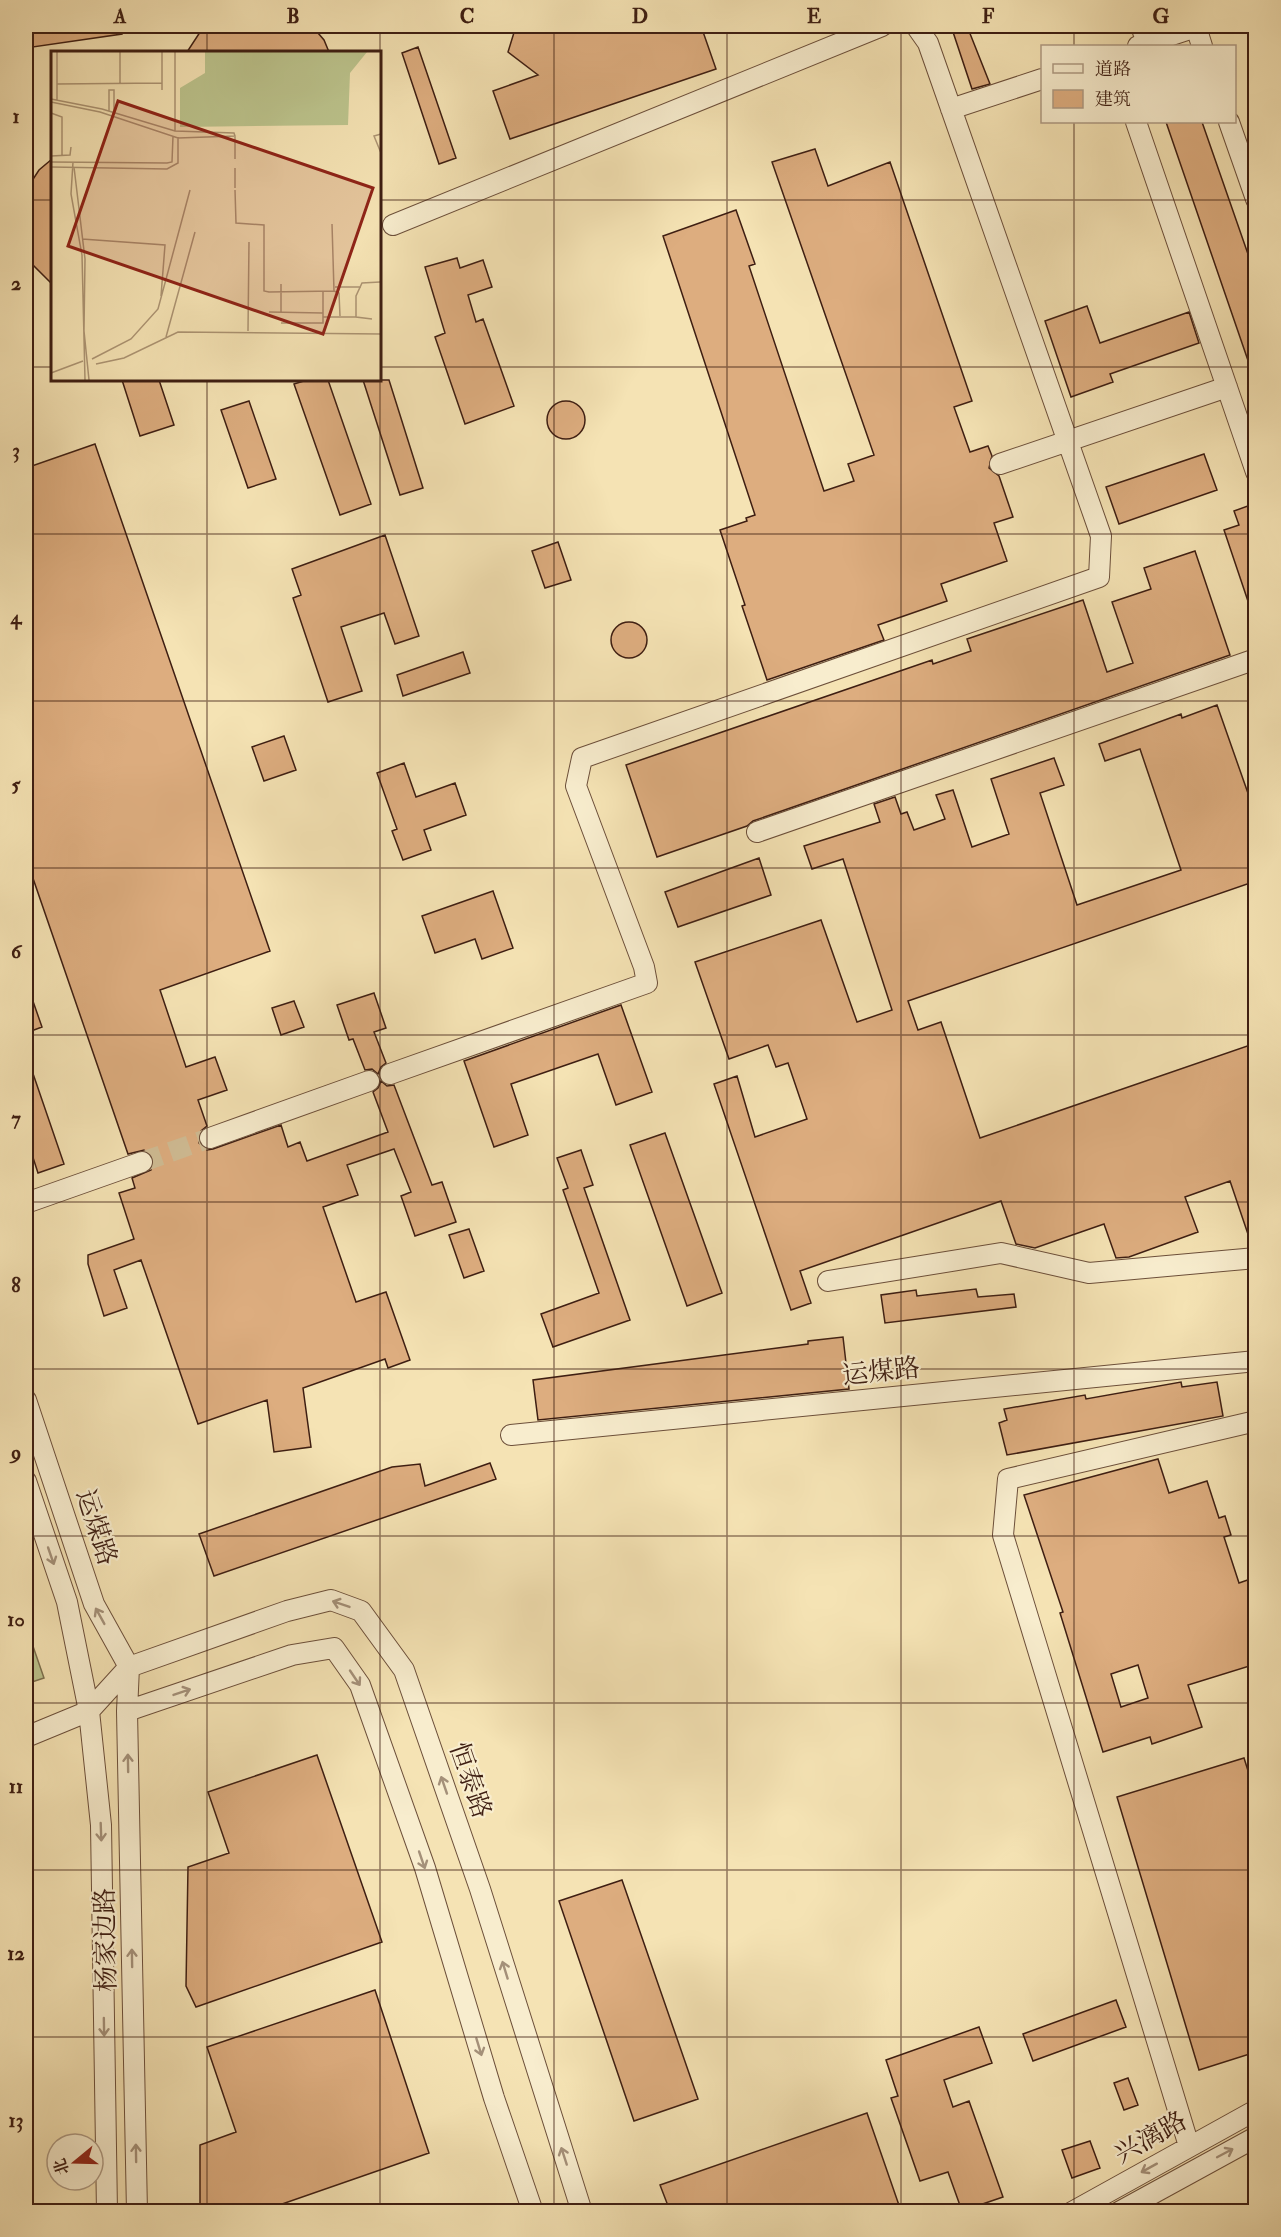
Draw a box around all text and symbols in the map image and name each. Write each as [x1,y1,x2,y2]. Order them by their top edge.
text: A [113,4,127,29]
text: B [286,4,300,29]
text: C [460,4,474,29]
text: D [632,4,648,29]
text: E [807,4,822,29]
text: F [982,4,995,29]
text: G [1153,4,1170,29]
legend [1041,45,1236,123]
inset map [51,51,381,381]
text: 道路 [1095,58,1131,81]
text: 建筑 [1095,88,1131,111]
text: 1 [12,104,20,129]
text: 2 [11,271,21,296]
text: 3 [12,438,20,463]
text: 4 [10,605,23,630]
text: 5 [12,772,22,797]
text: 6 [11,939,23,964]
text: 7 [11,1106,21,1131]
text: 8 [11,1273,21,1298]
street label: 运煤路 [841,1352,922,1392]
text: 9 [9,1440,21,1465]
street label: 运煤路 [69,1485,123,1569]
one-way arrow [46,1546,57,1565]
one-way arrow [332,1597,351,1608]
text: 10 [7,1607,25,1632]
one-way arrow [94,1608,106,1625]
one-way arrow [348,1669,361,1686]
one-way arrow [172,1686,191,1697]
street label: 恒泰路 [442,1738,498,1822]
one-way arrow [122,1754,134,1774]
text: 11 [9,1774,23,1799]
one-way arrow [438,1776,449,1795]
one-way arrow [95,1822,107,1842]
one-way arrow [418,1850,429,1869]
street label: 杨家边路 [89,1888,123,1992]
text: 12 [7,1941,25,1966]
one-way arrow [126,1949,138,1969]
one-way arrow [499,1961,510,1980]
one-way arrow [98,2017,110,2037]
one-way arrow [474,2037,485,2056]
street label: 兴漓路 [1109,2105,1192,2171]
text: 13 [9,2108,23,2133]
north arrow [45,2132,105,2192]
one-way arrow [130,2144,142,2164]
one-way arrow [558,2147,569,2166]
one-way arrow [1216,2147,1233,2159]
text: 北 [50,2156,74,2177]
one-way arrow [1141,2162,1158,2174]

